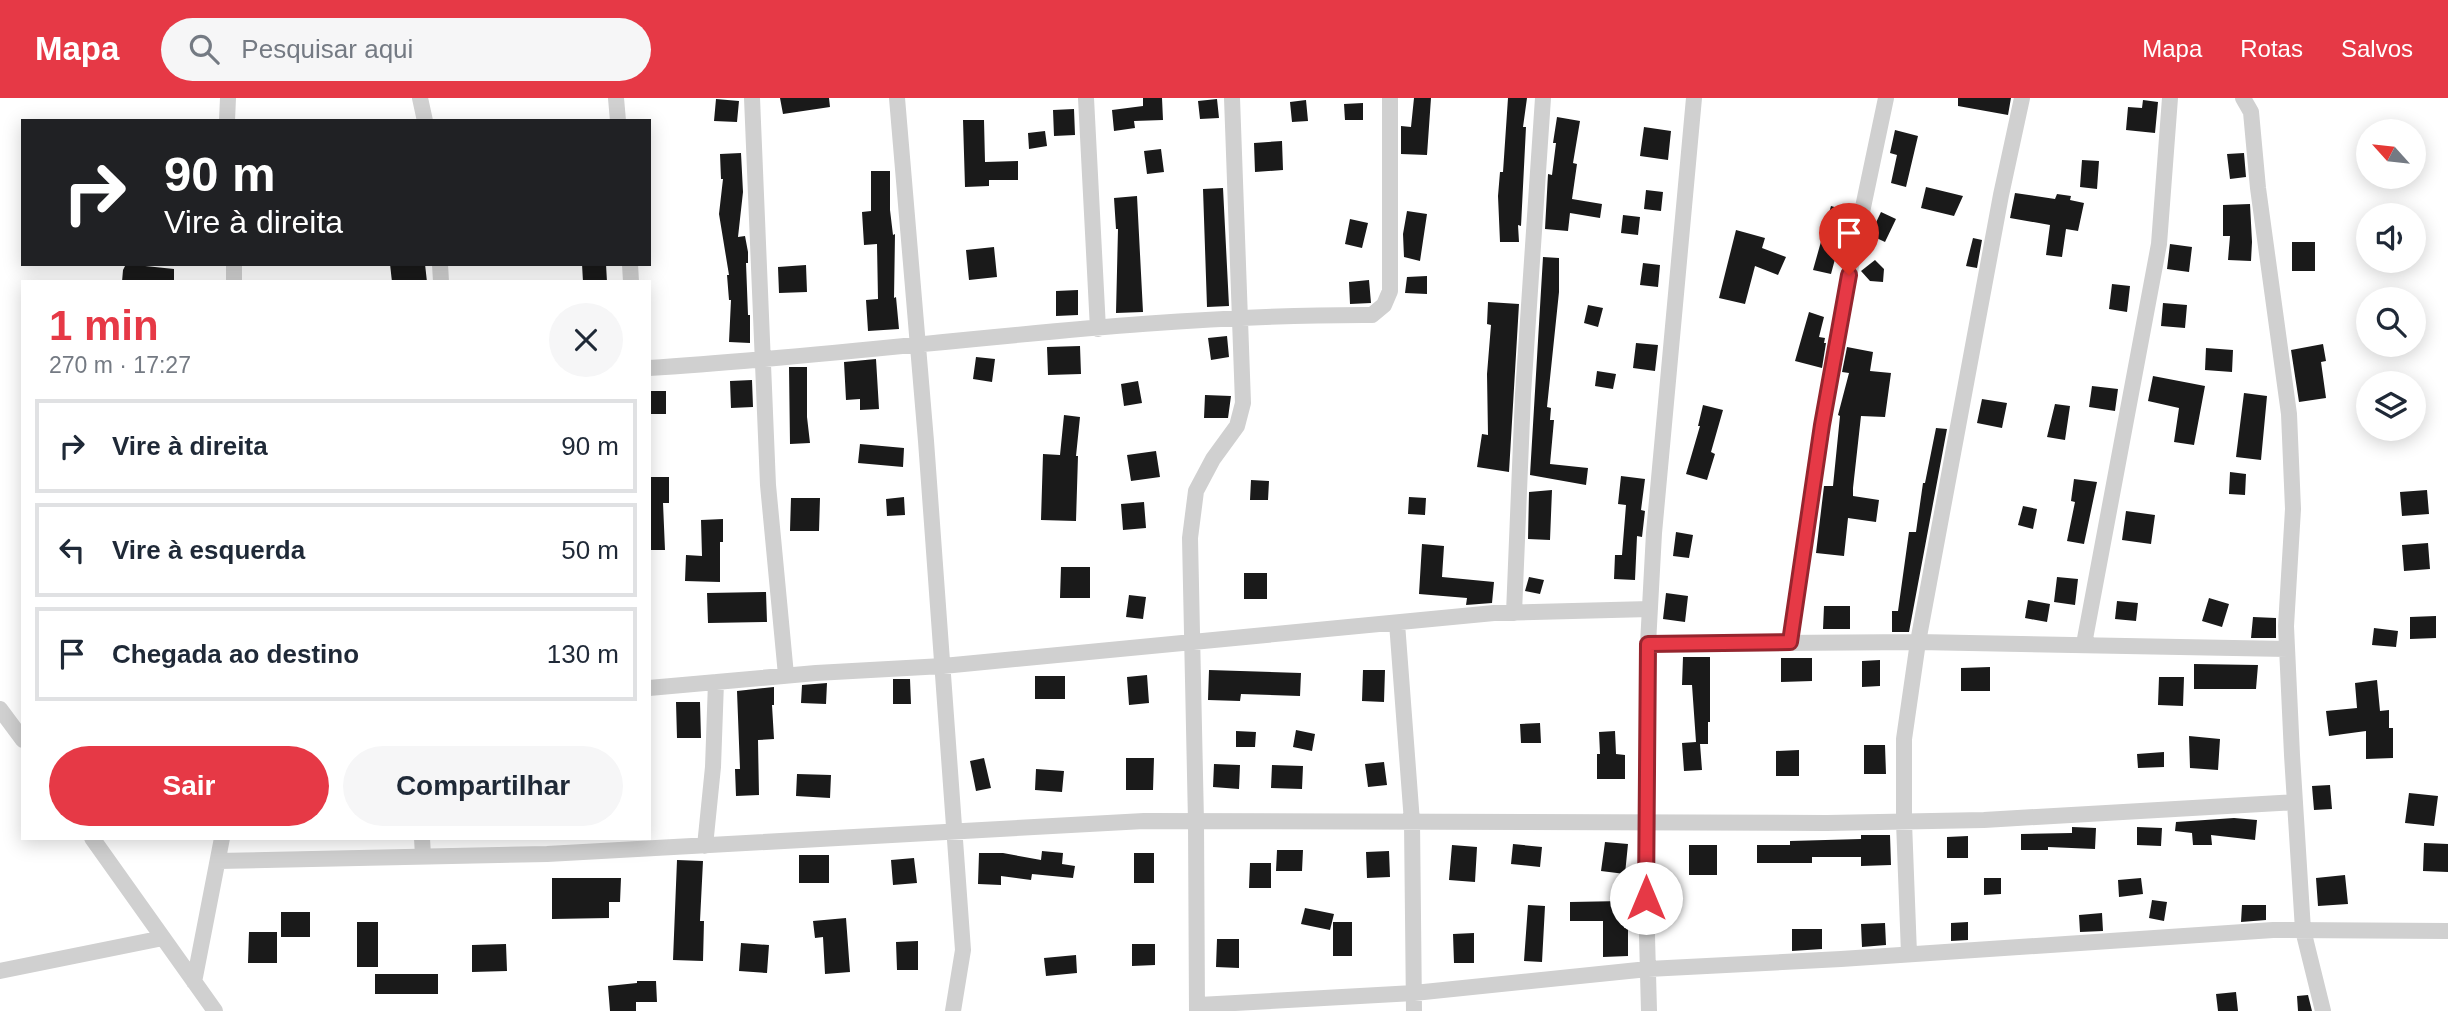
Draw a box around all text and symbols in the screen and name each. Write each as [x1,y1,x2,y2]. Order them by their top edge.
search box [161,18,651,81]
text: Mapa [35,30,119,67]
icon: search [185,30,223,68]
text: Pesquisar aqui [241,34,413,64]
text: Mapa [2142,35,2202,62]
text: Rotas [2240,35,2303,62]
text: Salvos [2341,35,2413,62]
north arrow [2356,119,2426,189]
map controls [2356,119,2426,441]
icon: right [49,147,140,238]
text: 90 m [164,147,276,201]
pin [1819,203,1879,275]
button: sound [2356,203,2426,273]
text: Vire à direita [164,204,343,240]
icon: arrive [1830,214,1868,252]
button: search [2356,287,2426,357]
text: 1 min [49,302,159,349]
button: close [549,303,623,377]
text: 270 m · 17:27 [49,352,191,378]
button: layers [2356,371,2426,441]
icon: right [53,427,91,465]
text: Vire à direita [112,431,268,461]
text: 90 m [561,431,619,461]
icon: left [53,531,91,569]
text: Vire à esquerda [112,535,305,565]
text: 50 m [561,535,619,565]
icon: arrive [53,635,91,673]
text: Chegada ao destino [112,639,359,669]
text: 130 m [547,639,619,669]
button: Sair [49,746,329,826]
button: Compartilhar [343,746,623,826]
position arrow [1609,861,1683,935]

